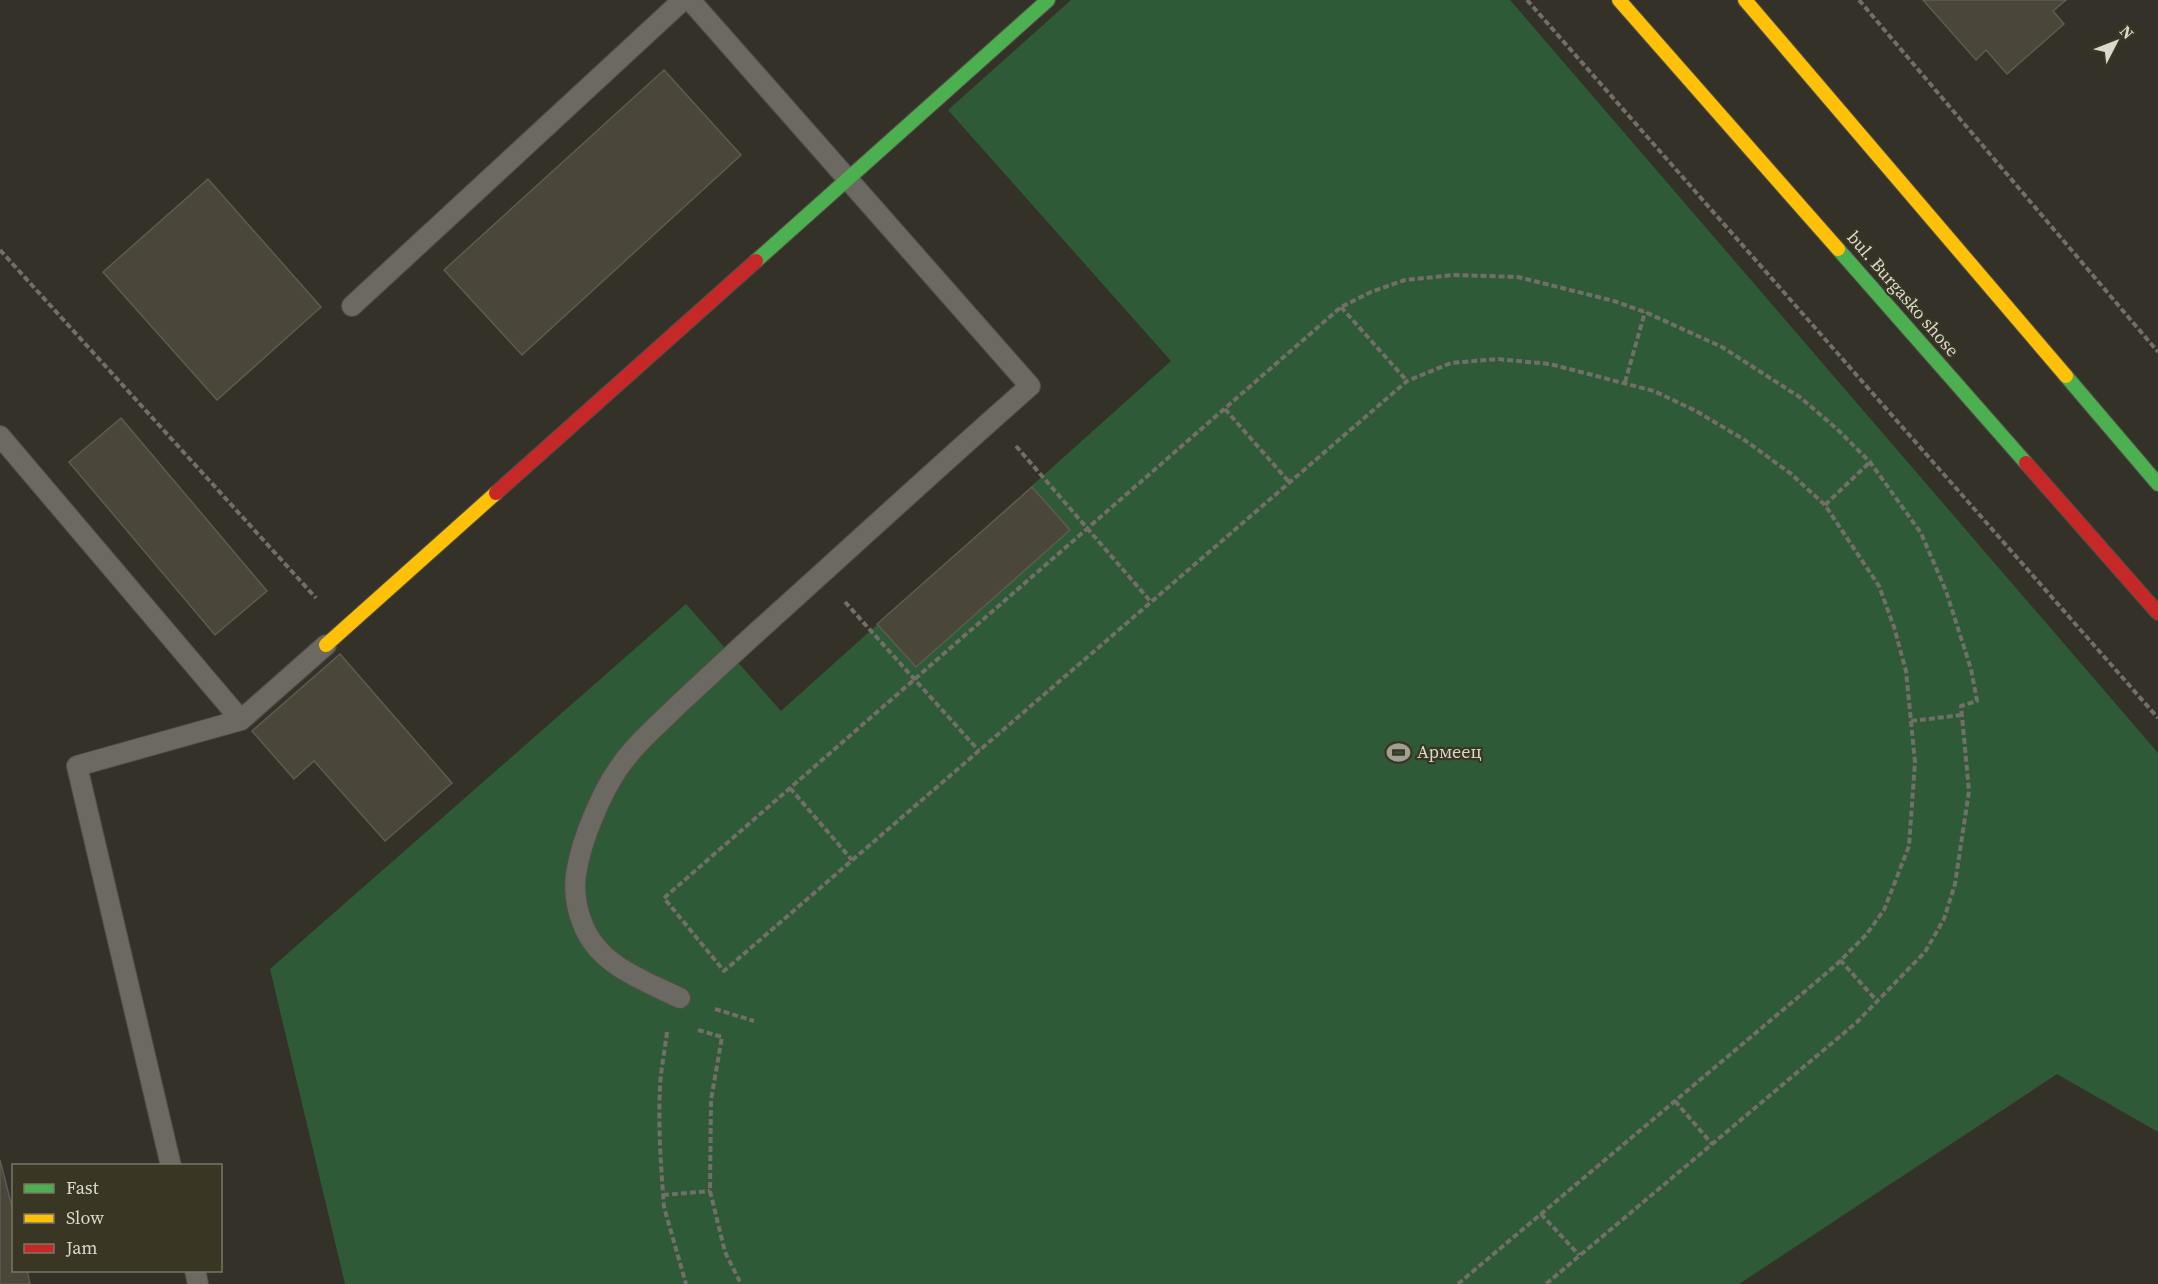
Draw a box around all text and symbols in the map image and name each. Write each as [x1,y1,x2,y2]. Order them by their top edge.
north arrow [2086,12,2146,72]
text: N [2115,20,2139,44]
street label: bul. Burgasko shose [1842,225,1965,362]
sports icon: Армеец [1386,739,1412,765]
place label: Армеец [1417,739,1482,764]
legend [12,1164,222,1272]
text: Fast [66,1175,99,1200]
text: Slow [66,1205,104,1230]
text: Jam [65,1235,98,1260]

